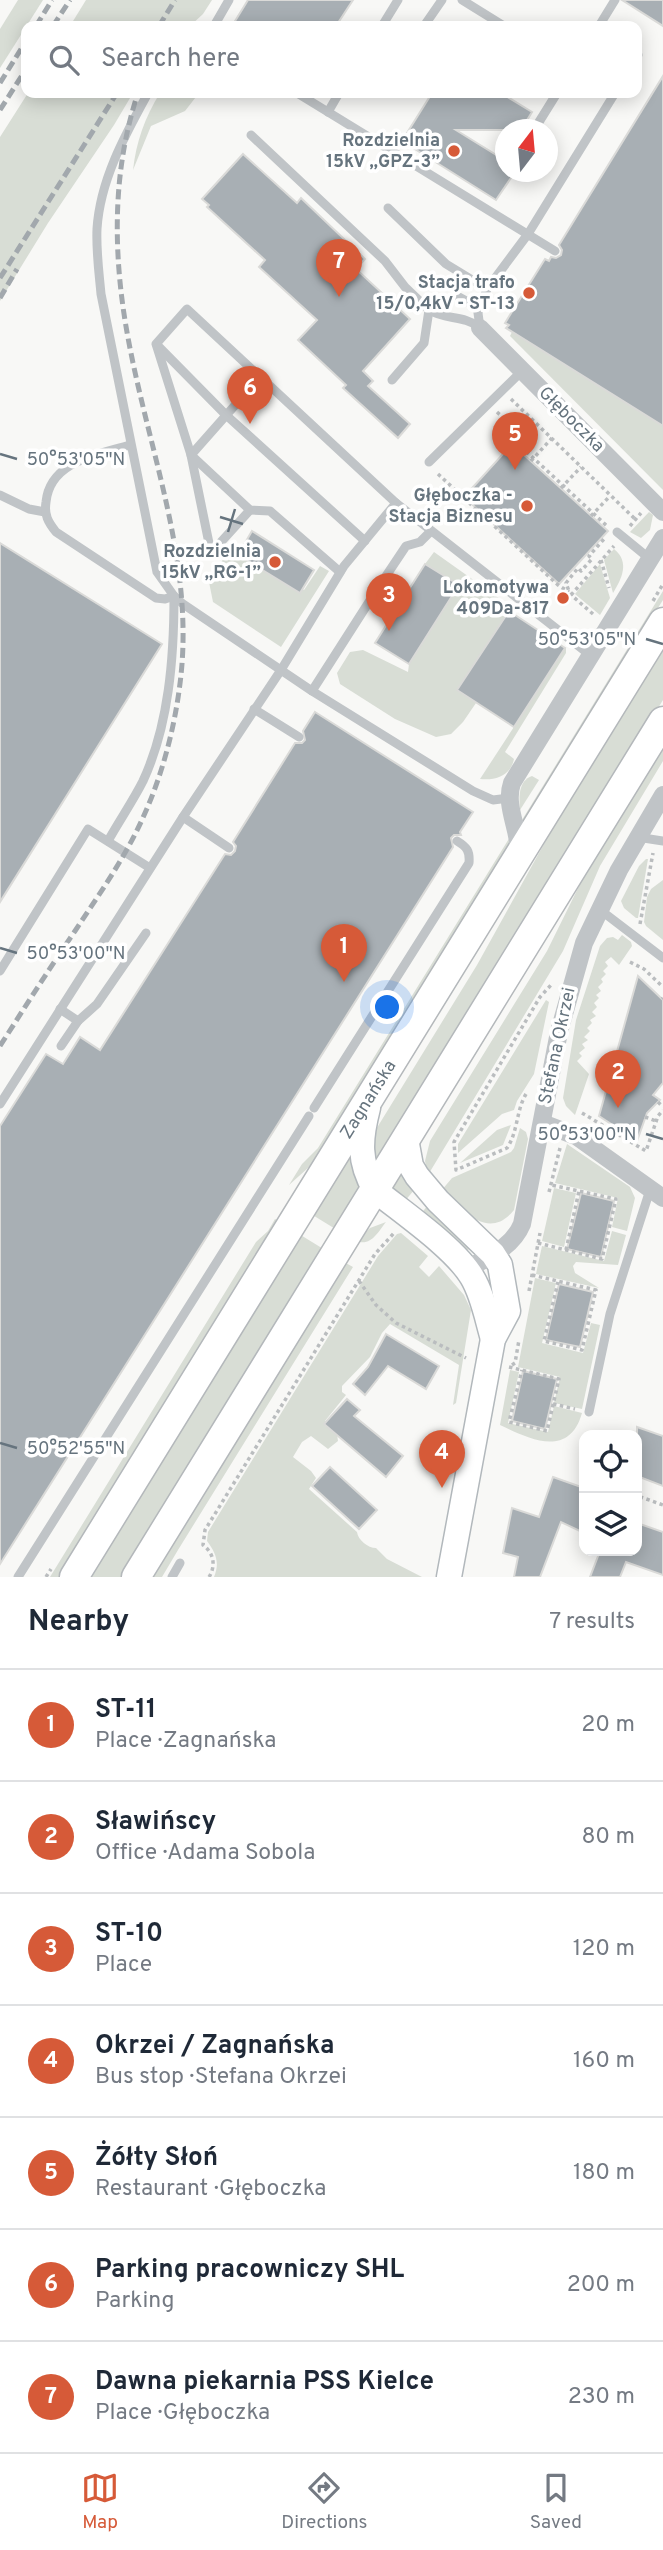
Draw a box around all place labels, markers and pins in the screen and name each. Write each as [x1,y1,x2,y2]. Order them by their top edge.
place label: Rozdzielnia 15kV „GPZ-3” [326,130,440,174]
marker: Rozdzielnia 15kV „GPZ-3” [446,143,462,159]
pin: 7 [316,239,362,297]
place label: Stacja trafo 15/0,4kV - ST-13 [376,272,515,316]
marker: Stacja trafo 15/0,4kV - ST-13 [521,285,537,301]
pin: 6 [227,366,273,424]
pin: 5 [492,412,538,470]
place label: Głęboczka - Stacja Biznesu [388,485,513,529]
marker: Głęboczka - Stacja Biznesu [519,498,535,514]
place label: Rozdzielnia 15kV „RG-1” [161,541,261,585]
marker: Rozdzielnia 15kV „RG-1” [267,554,283,570]
pin: 3 [366,573,412,631]
place label: Lokomotywa 409Da-817 [443,577,549,621]
marker: Lokomotywa 409Da-817 [555,590,571,606]
pin: 1 [321,924,367,982]
pin: 2 [595,1050,641,1108]
pin: 4 [419,1430,465,1488]

